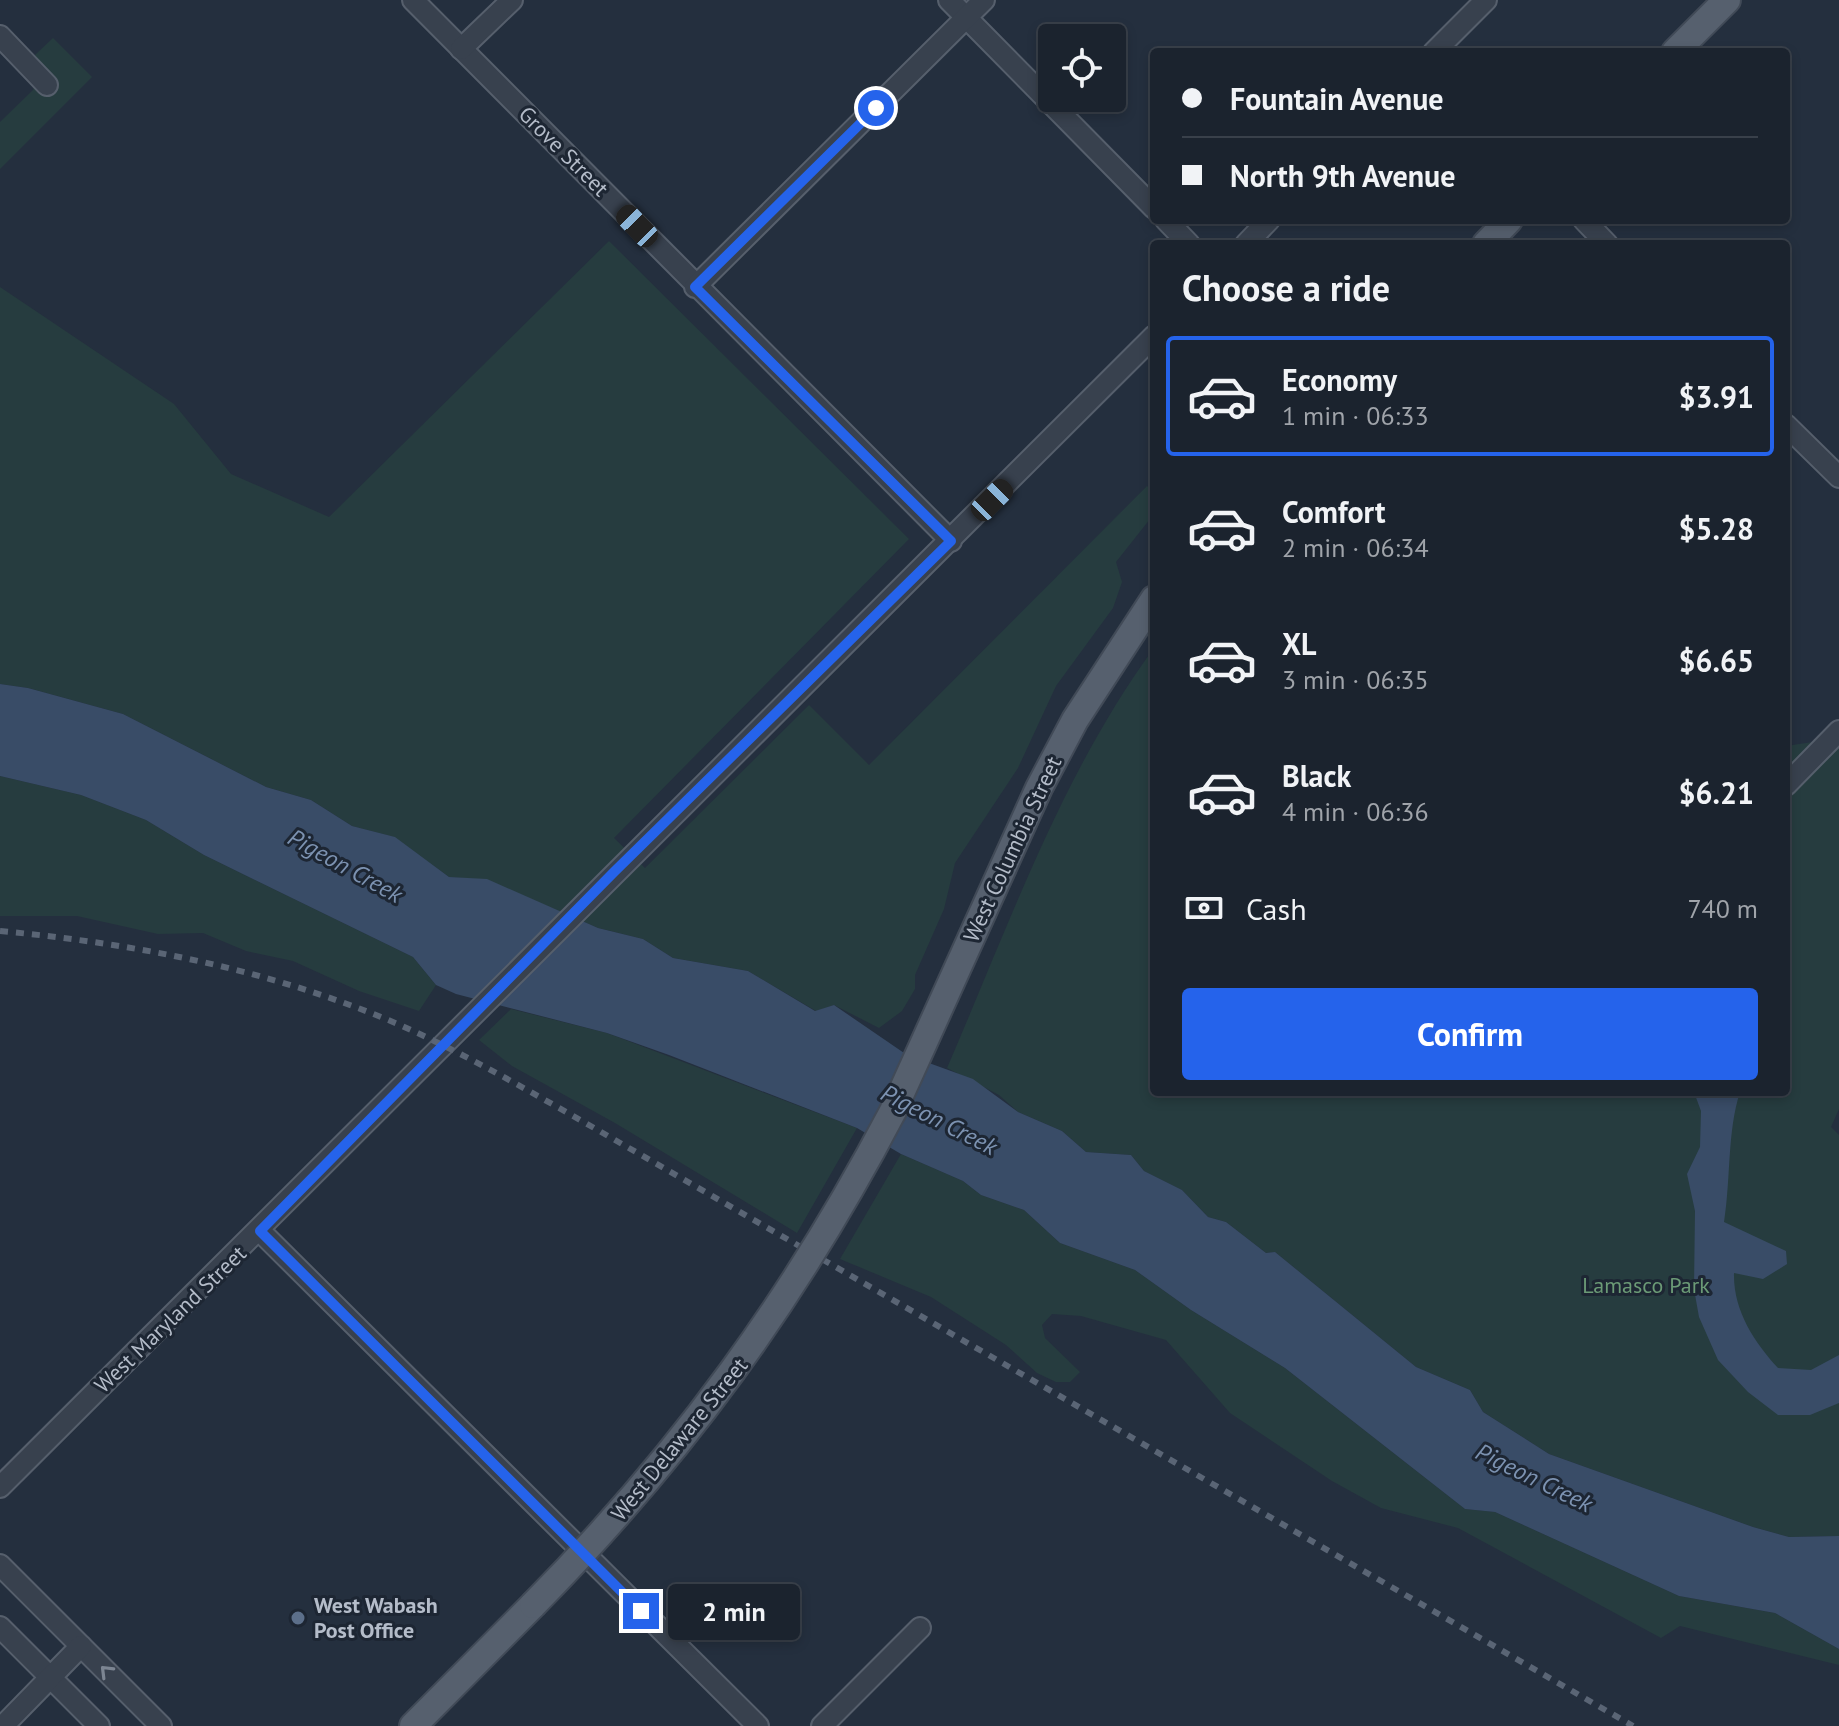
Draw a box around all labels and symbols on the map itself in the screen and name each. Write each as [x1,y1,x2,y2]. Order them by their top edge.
route start [858,90,894,126]
street label: Grove Street [513,100,615,202]
car [612,200,662,252]
car [967,475,1017,525]
street label: West Columbia Street [957,751,1068,946]
water label: Pigeon Creek [283,821,409,910]
water label: Pigeon Creek [876,1077,1004,1163]
street label: West Maryland Street [88,1239,252,1399]
park label: Lamasco Park [1582,1271,1710,1299]
street label: West Delaware Street [605,1351,754,1526]
water label: Pigeon Creek [1471,1436,1599,1520]
callout: 2 min [669,1583,801,1639]
place label: West Wabash Post Office [314,1591,438,1644]
route end [623,1593,659,1629]
marker: West Wabash Post Office [289,1609,307,1627]
one-way arrow [101,1666,115,1680]

